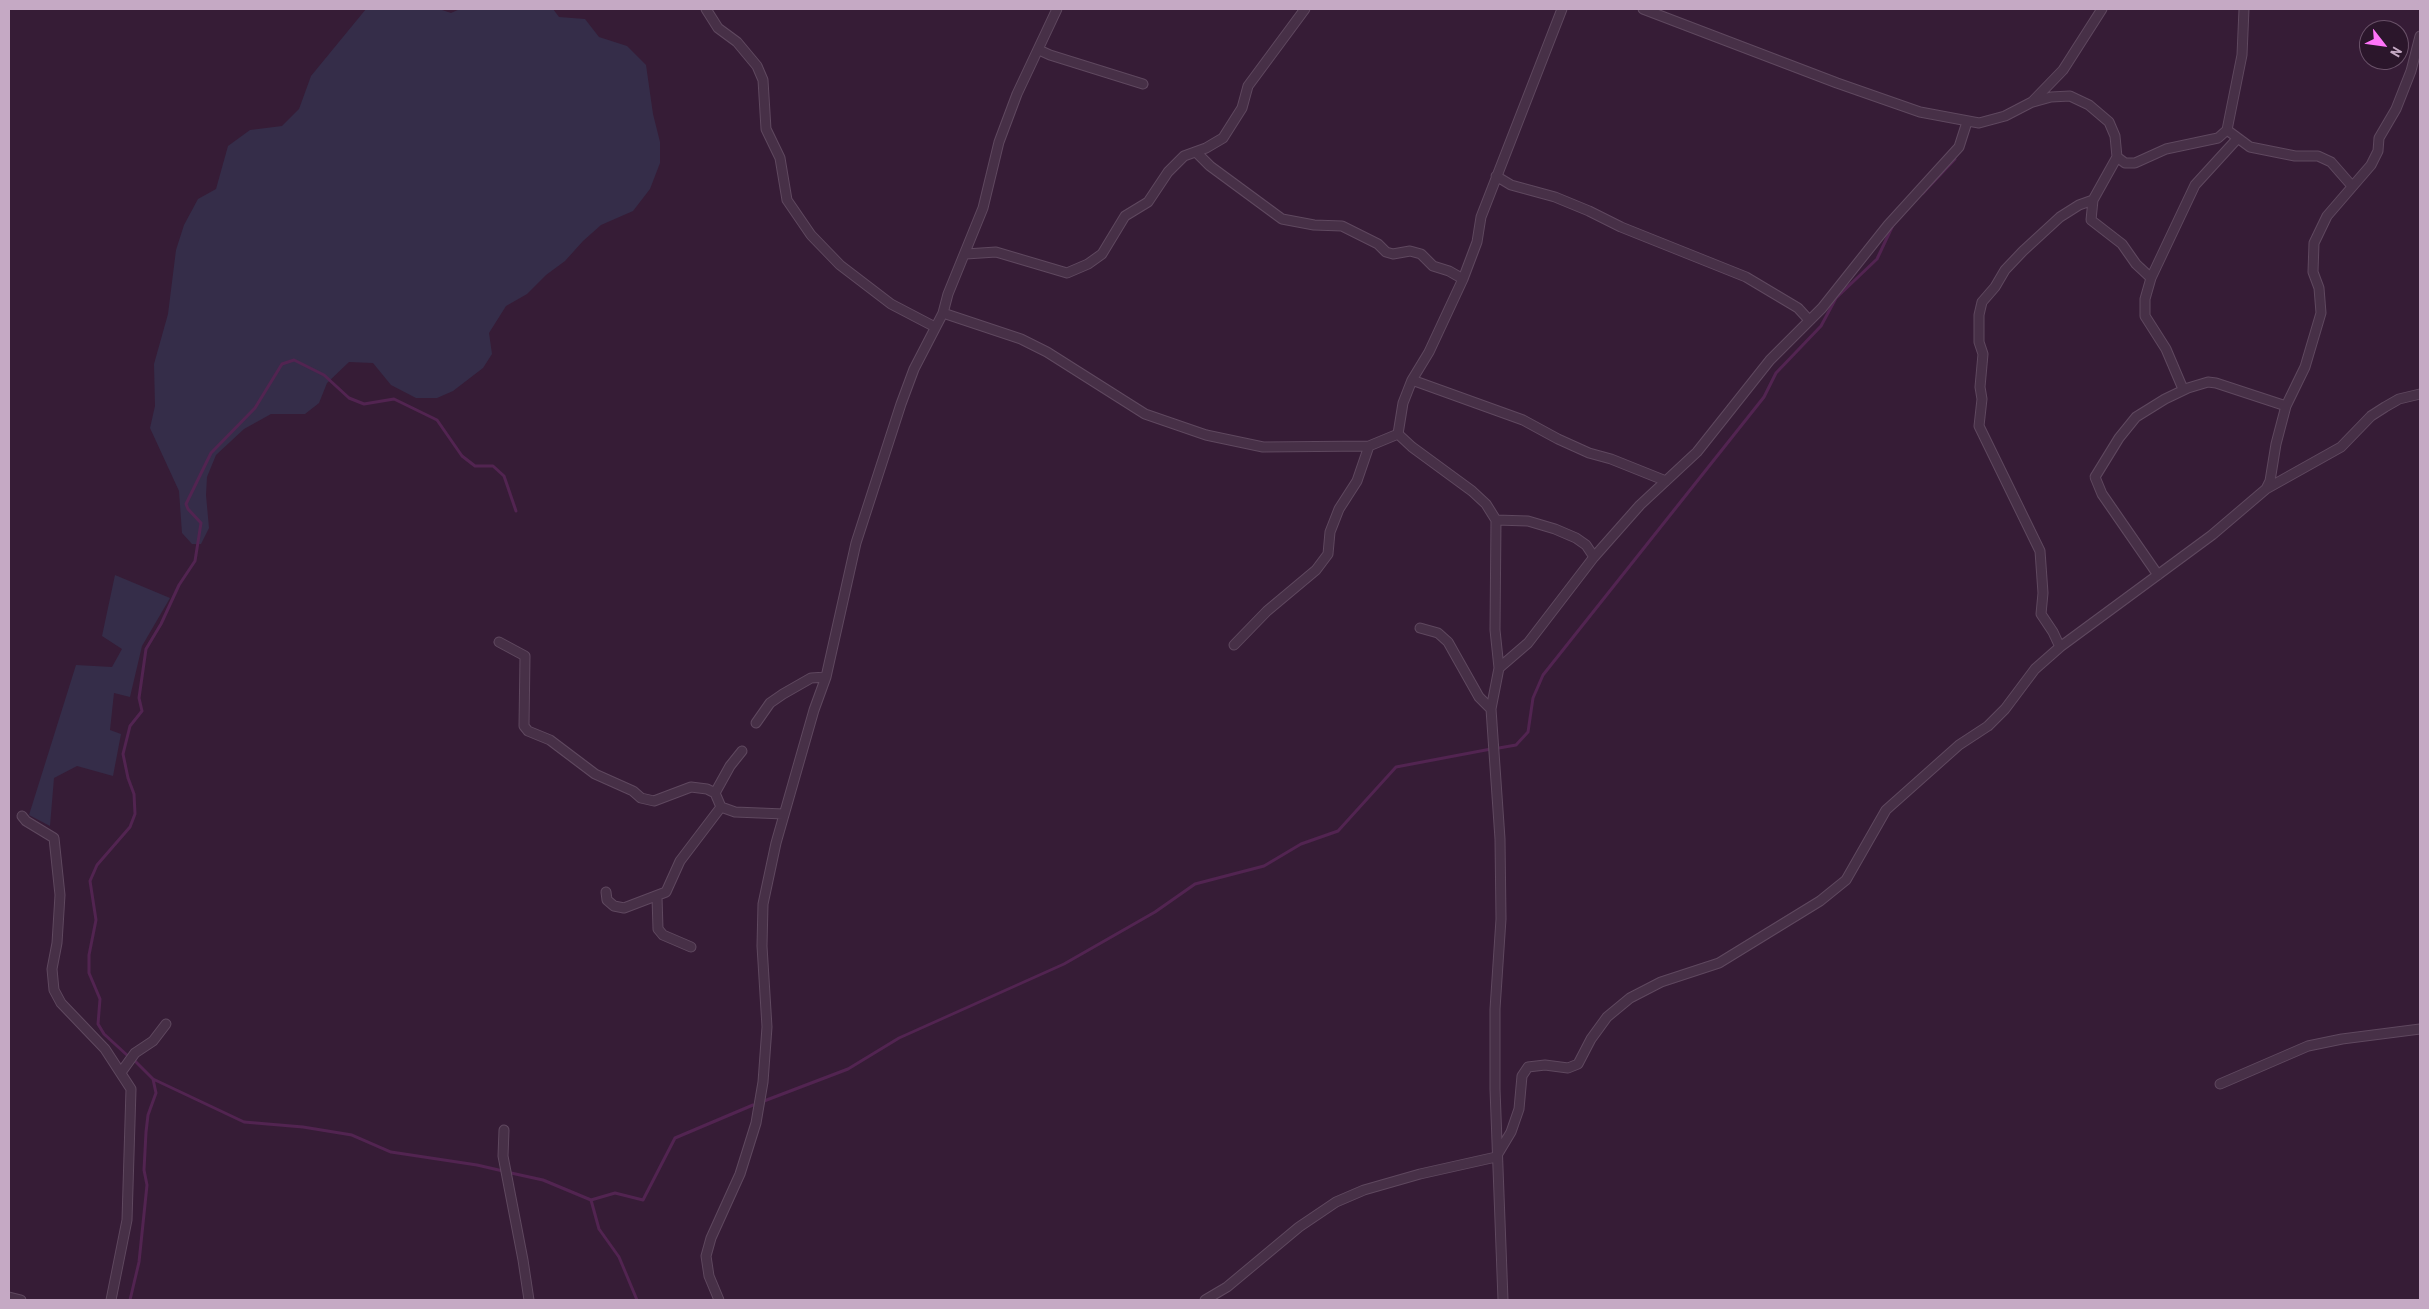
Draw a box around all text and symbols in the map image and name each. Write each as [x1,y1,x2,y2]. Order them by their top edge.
north arrow [2359,20,2409,70]
text: N [2387,44,2405,60]

